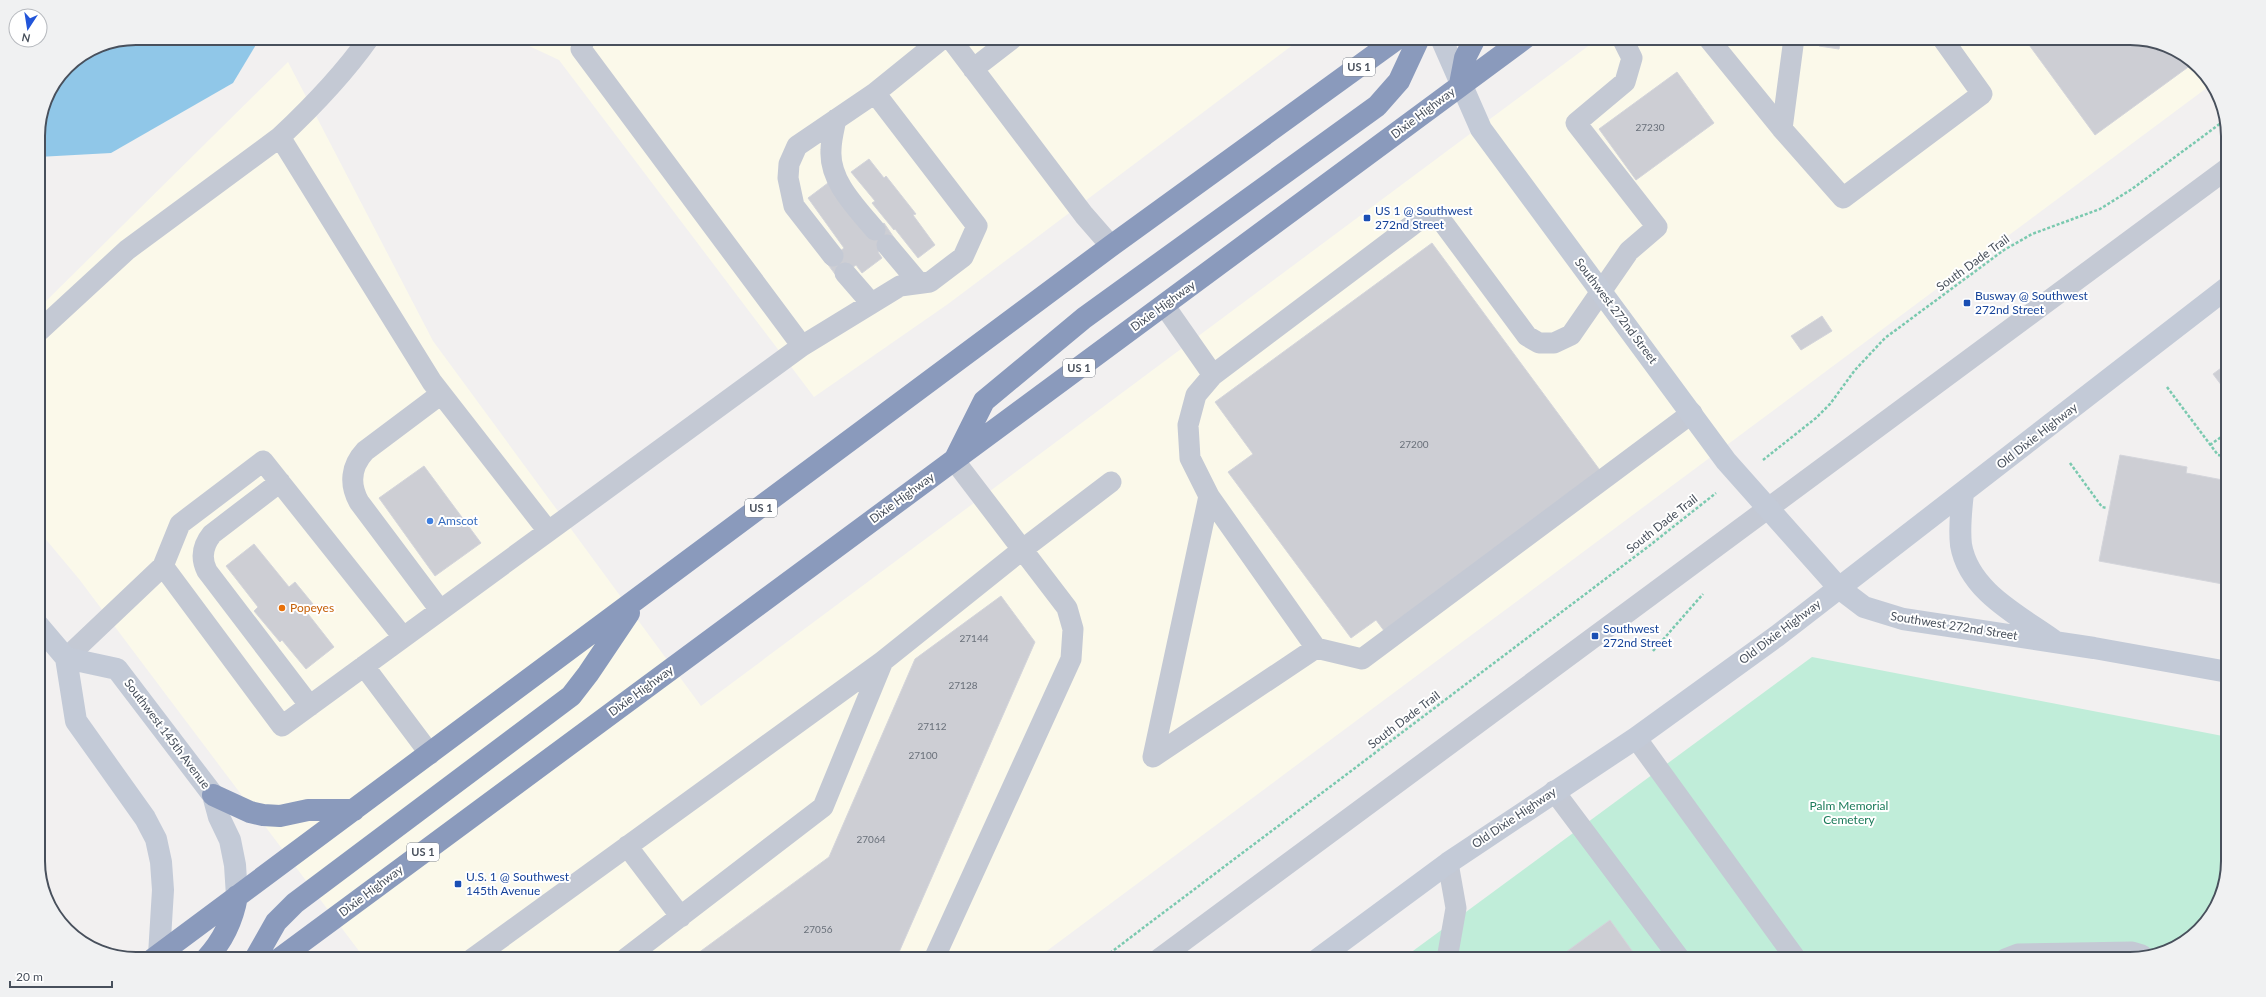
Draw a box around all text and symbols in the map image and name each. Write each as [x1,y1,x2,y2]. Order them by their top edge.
north arrow [8,8,48,48]
text: N [20,31,31,46]
road number: US 1 [1343,58,1375,76]
street label: Dixie Highway [1388,83,1458,142]
house number: 27230 [1635,121,1665,133]
place label: US 1 @ Southwest 272nd Street [1375,203,1473,232]
marker: US 1 @ Southwest 272nd Street [1362,213,1372,223]
street label: South Dade Trail [1933,231,2012,294]
street label: Southwest 272nd Street [1572,255,1661,367]
street label: Dixie Highway [1127,277,1199,334]
place label: Busway @ Southwest 272nd Street [1975,288,2089,317]
marker: Busway @ Southwest 272nd Street [1962,298,1972,308]
road number: US 1 [1063,359,1095,377]
street label: Old Dixie Highway [1993,399,2081,472]
house number: 27200 [1399,438,1429,450]
street label: Dixie Highway [866,469,938,526]
street label: South Dade Trail [1623,491,1700,556]
road number: US 1 [745,499,777,517]
place label: Amscot [438,513,478,528]
marker: Amscot [425,516,435,526]
street label: Old Dixie Highway [1736,595,1824,667]
place label: Popeyes [290,600,334,615]
marker: Popeyes [277,603,287,613]
street label: Southwest 272nd Street [1890,608,2019,643]
place label: Southwest 272nd Street [1603,621,1673,650]
marker: Southwest 272nd Street [1590,631,1600,641]
house number: 27144 [959,632,989,644]
street label: Dixie Highway [605,662,677,719]
street label: Southwest 145th Avenue [121,676,214,792]
house number: 27128 [948,679,978,691]
street label: South Dade Trail [1365,688,1443,752]
house number: 27112 [917,720,947,732]
house number: 27100 [908,749,938,761]
street label: Old Dixie Highway [1469,783,1559,851]
park label: Palm Memorial Cemetery [1810,798,1888,827]
house number: 27064 [856,833,886,845]
road number: US 1 [407,843,439,861]
street label: Dixie Highway [336,861,406,920]
place label: U.S. 1 @ Southwest 145th Avenue [466,869,570,898]
marker: U.S. 1 @ Southwest 145th Avenue [453,879,463,889]
house number: 27056 [803,923,833,935]
scale bar [10,963,112,989]
text: 20 m [16,969,43,984]

